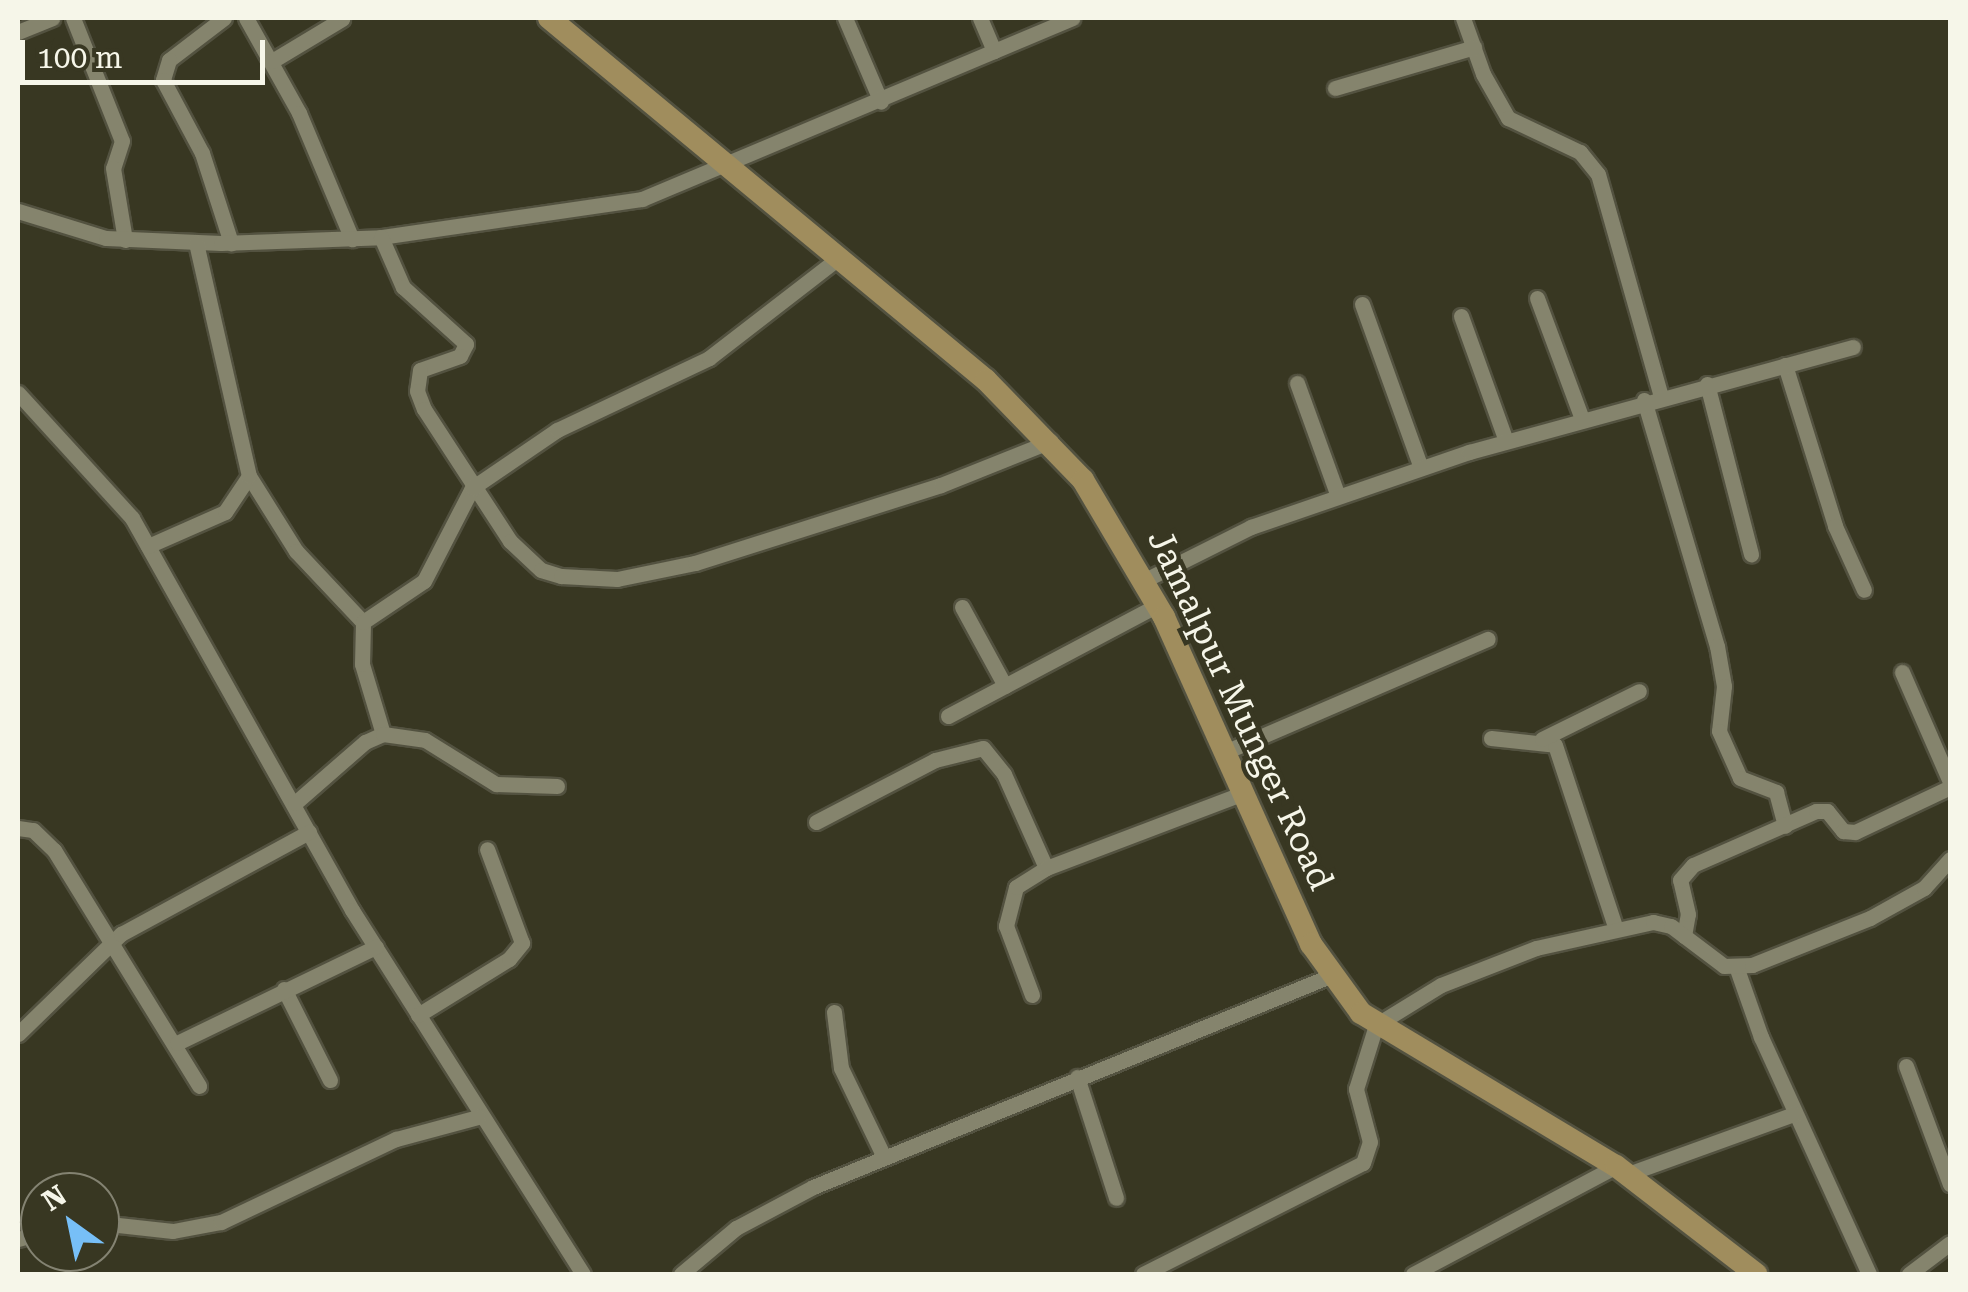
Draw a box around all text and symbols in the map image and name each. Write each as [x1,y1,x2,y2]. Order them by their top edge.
scale bar [25,20,270,82]
text: 100 m [37,40,122,75]
street label: Jamalpur Munger Road [1138,523,1342,897]
north arrow [20,1172,120,1272]
text: N [36,1178,73,1218]

